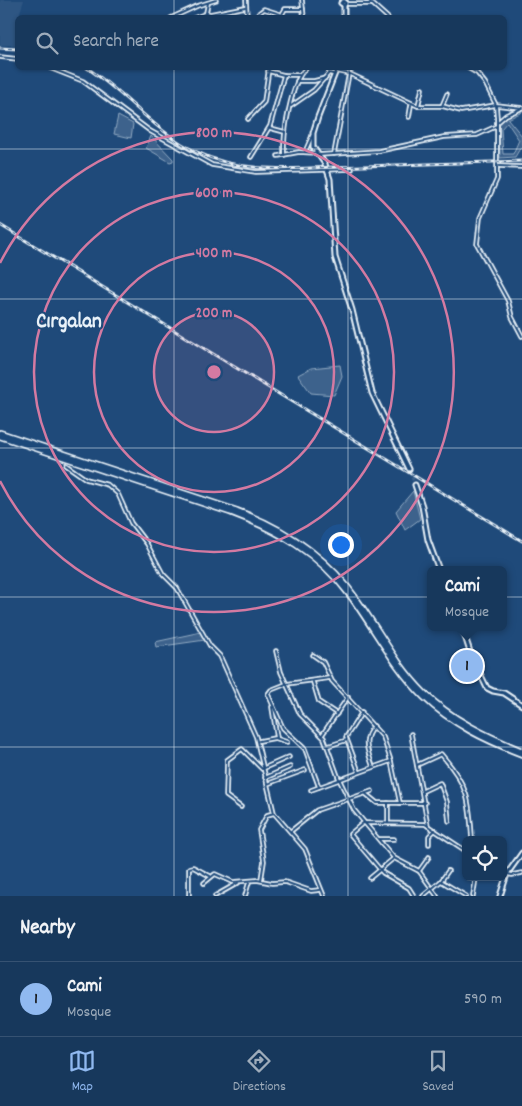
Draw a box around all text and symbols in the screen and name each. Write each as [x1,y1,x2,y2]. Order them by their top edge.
search box [15,15,507,70]
icon: search [33,29,61,57]
text: Search here [73,29,159,56]
text: 800 m [196,123,232,145]
text: 600 m [195,183,233,205]
text: 400 m [196,243,232,265]
text: 200 m [196,303,232,325]
district label: Cırgalan [36,308,102,338]
centre of rings [205,363,223,381]
your location [328,532,354,558]
popup [427,566,507,631]
text: Cami [445,574,480,601]
text: Mosque [445,601,489,624]
pin: 1 [451,647,483,685]
map controls [462,836,507,881]
button: locate [462,836,507,881]
text: Nearby [20,914,75,944]
text: Cami [67,974,102,1001]
text: 1 [34,988,38,1011]
text: 590 m [464,988,502,1011]
text: Mosque [67,1001,111,1024]
tab: Map [68,1047,96,1097]
tab: Directions [233,1047,286,1097]
tab: Saved [422,1047,454,1097]

